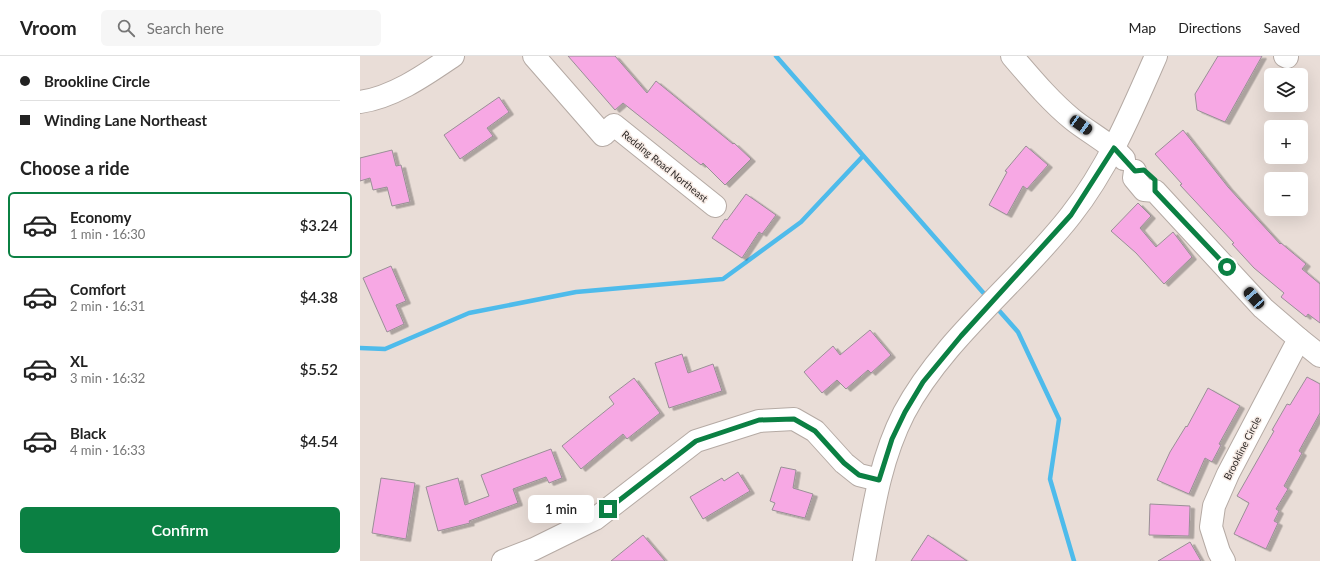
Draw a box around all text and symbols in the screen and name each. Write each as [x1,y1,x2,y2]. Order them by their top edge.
search box [101,10,381,46]
text: Vroom [20,16,77,39]
icon: search [115,17,137,39]
text: Search here [147,19,224,37]
text: Map [1129,19,1156,36]
text: Directions [1178,19,1241,36]
text: Saved [1263,19,1300,36]
map controls [1264,68,1308,216]
button: layers [1264,68,1308,112]
text: Brookline Circle [44,72,150,90]
text: Winding Lane Northeast [44,111,207,129]
car [1068,113,1094,137]
button: + [1264,120,1308,164]
street label: Redding Road Northeast [620,128,711,205]
text: Choose a ride [20,157,129,179]
button: − [1264,172,1308,216]
icon: car [22,207,58,243]
text: Economy [70,208,131,226]
text: $3.24 [300,216,338,234]
text: 1 min · 16:30 [70,226,145,242]
route start [1218,258,1236,276]
icon: car [22,279,58,315]
text: Comfort [70,280,126,298]
car [1242,285,1266,311]
text: $4.38 [300,288,338,306]
text: 2 min · 16:31 [70,298,145,314]
icon: car [22,351,58,387]
text: XL [70,352,88,370]
text: $5.52 [300,360,338,378]
text: 3 min · 16:32 [70,370,145,386]
street label: Brookline Circle [1221,414,1263,482]
icon: car [22,423,58,459]
text: Black [70,424,106,442]
text: $4.54 [300,432,338,450]
text: 4 min · 16:33 [70,442,145,458]
callout: 1 min [528,495,594,523]
route end [599,500,617,518]
text: 1 min [545,501,577,517]
button: Confirm [20,507,340,553]

